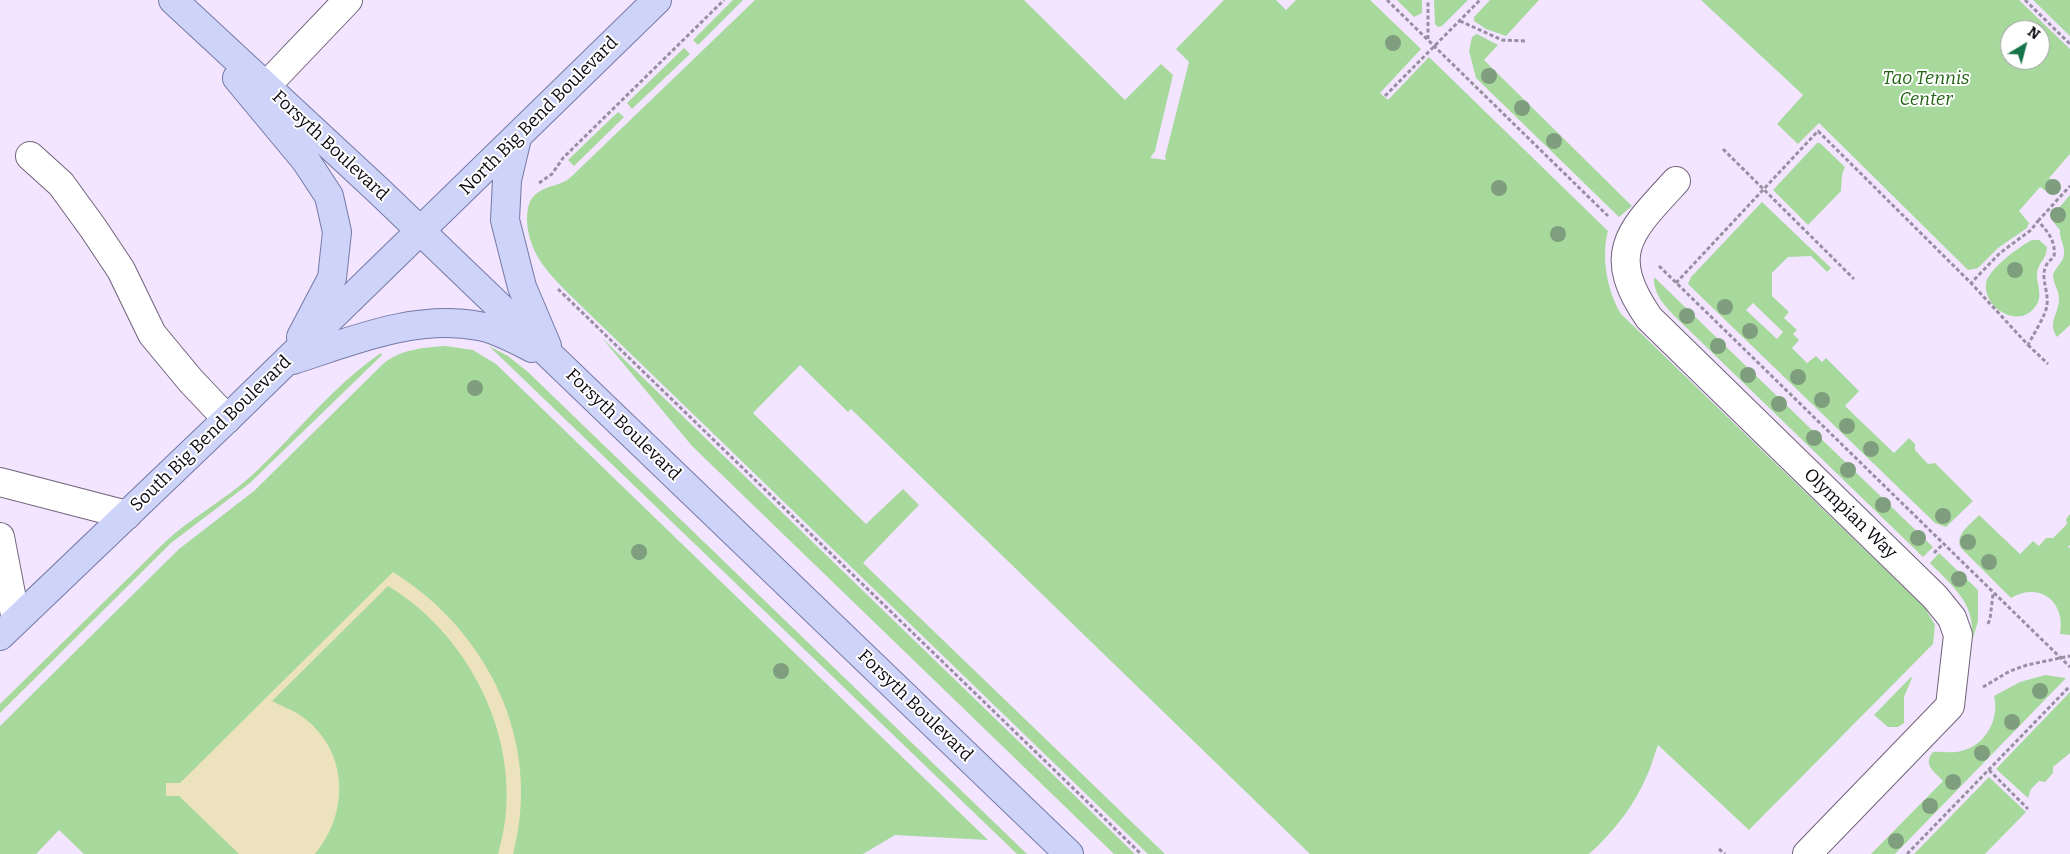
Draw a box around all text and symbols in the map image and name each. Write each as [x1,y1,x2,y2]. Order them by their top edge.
north arrow [2000,20,2050,70]
text: N [2024,23,2043,43]
street label: North Big Bend Boulevard [455,32,623,200]
park label: Tao Tennis Center [1882,68,1970,110]
street label: Forsyth Boulevard [267,87,393,205]
street label: South Big Bend Boulevard [126,351,296,517]
street label: Forsyth Boulevard [561,365,685,485]
street label: Olympian Way [1799,464,1901,564]
street label: Forsyth Boulevard [853,646,977,766]

